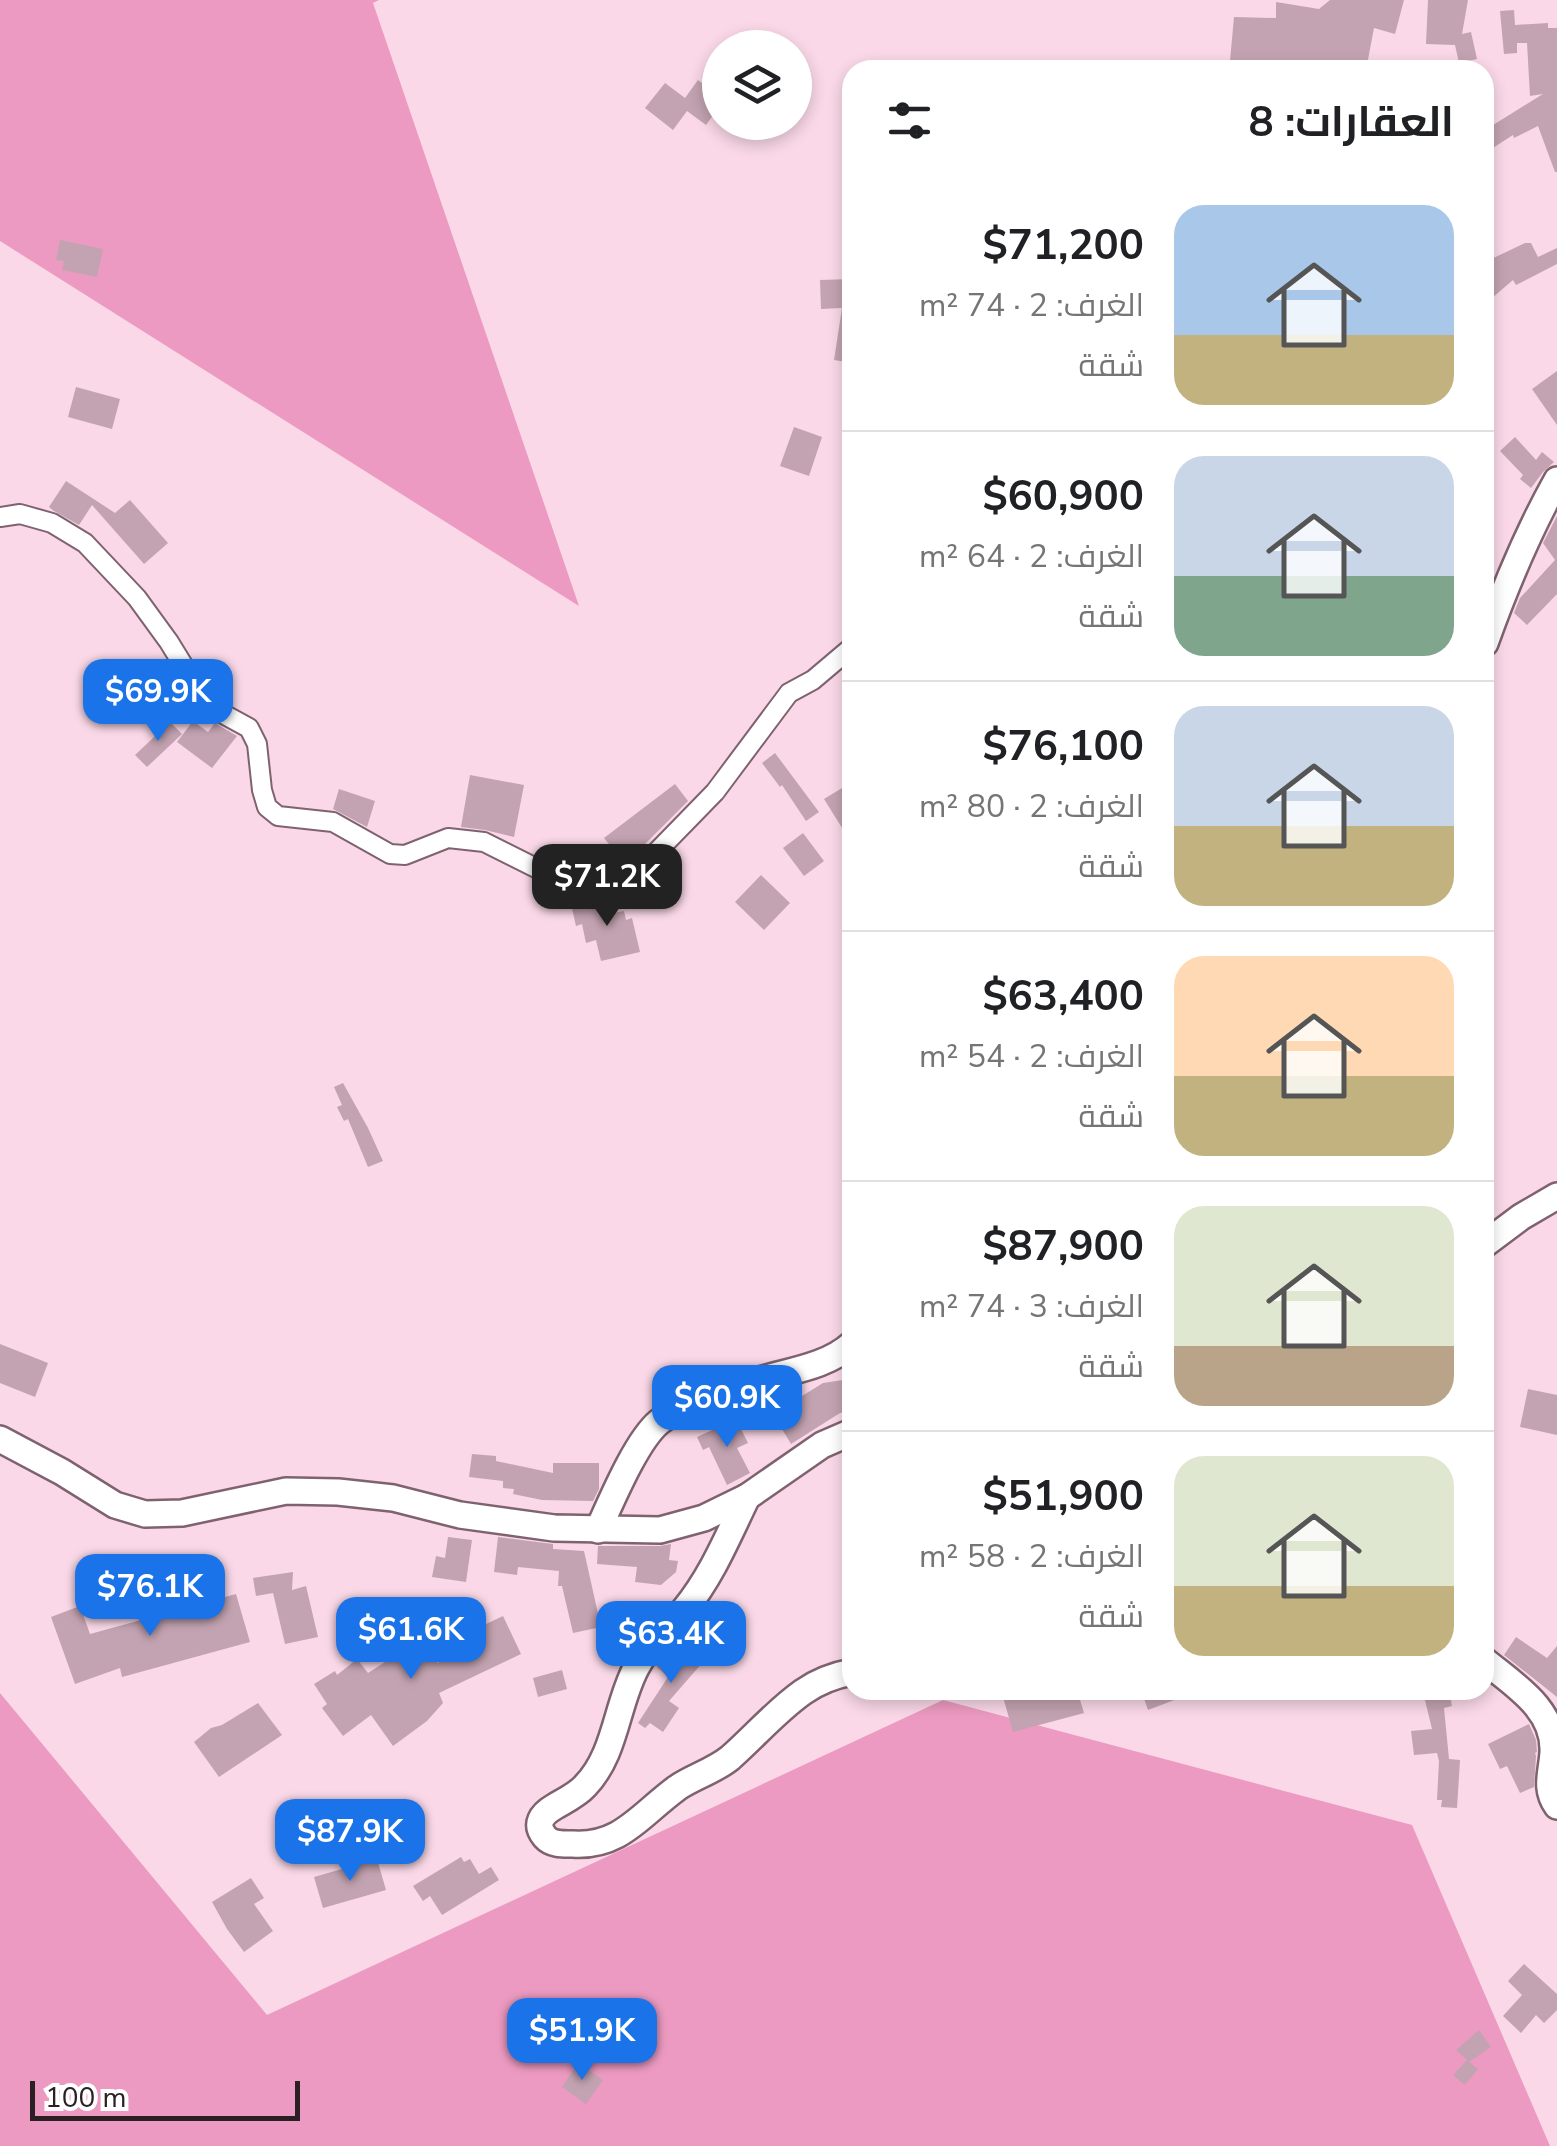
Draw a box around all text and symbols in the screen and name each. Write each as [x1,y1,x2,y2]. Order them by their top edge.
map controls [702,30,812,140]
button: layers [702,30,812,140]
icon: filters [882,93,937,148]
text: العقارات: 8 [1249,94,1454,151]
text: $71,200 [982,217,1144,274]
icon: home [1254,245,1374,365]
text: الغرف: 2 · 74 m² [919,284,1144,327]
text: شقة [1079,344,1144,387]
text: $60,900 [982,468,1144,525]
icon: home [1254,496,1374,616]
text: الغرف: 2 · 64 m² [919,535,1144,578]
text: شقة [1079,595,1144,638]
pin: $69.9K [77,659,239,744]
text: $69.9K [105,670,211,713]
text: $76,100 [982,718,1144,775]
icon: home [1254,746,1374,866]
text: الغرف: 2 · 80 m² [919,785,1144,828]
pin: $71.2K [526,844,688,929]
text: شقة [1079,845,1144,888]
text: $71.2K [554,855,660,898]
text: $63,400 [982,968,1144,1025]
icon: home [1254,996,1374,1116]
text: الغرف: 2 · 54 m² [919,1035,1144,1078]
text: شقة [1079,1095,1144,1138]
text: $87,900 [982,1218,1144,1275]
icon: home [1254,1246,1374,1366]
text: الغرف: 3 · 74 m² [919,1285,1144,1328]
text: شقة [1079,1345,1144,1388]
pin: $60.9K [646,1365,808,1450]
text: $60.9K [674,1376,780,1419]
text: $51,900 [982,1468,1144,1525]
icon: home [1254,1496,1374,1616]
text: الغرف: 2 · 58 m² [919,1535,1144,1578]
pin: $76.1K [69,1554,231,1639]
text: $76.1K [97,1565,203,1608]
text: شقة [1079,1595,1144,1638]
pin: $61.6K [330,1597,492,1682]
pin: $63.4K [590,1601,752,1686]
text: $61.6K [358,1608,464,1651]
text: $63.4K [618,1612,724,1655]
pin: $87.9K [269,1799,431,1884]
text: $87.9K [297,1810,403,1853]
pin: $51.9K [501,1998,663,2083]
text: $51.9K [529,2009,635,2052]
scale bar [30,2076,300,2120]
text: 100 m [45,2079,127,2117]

